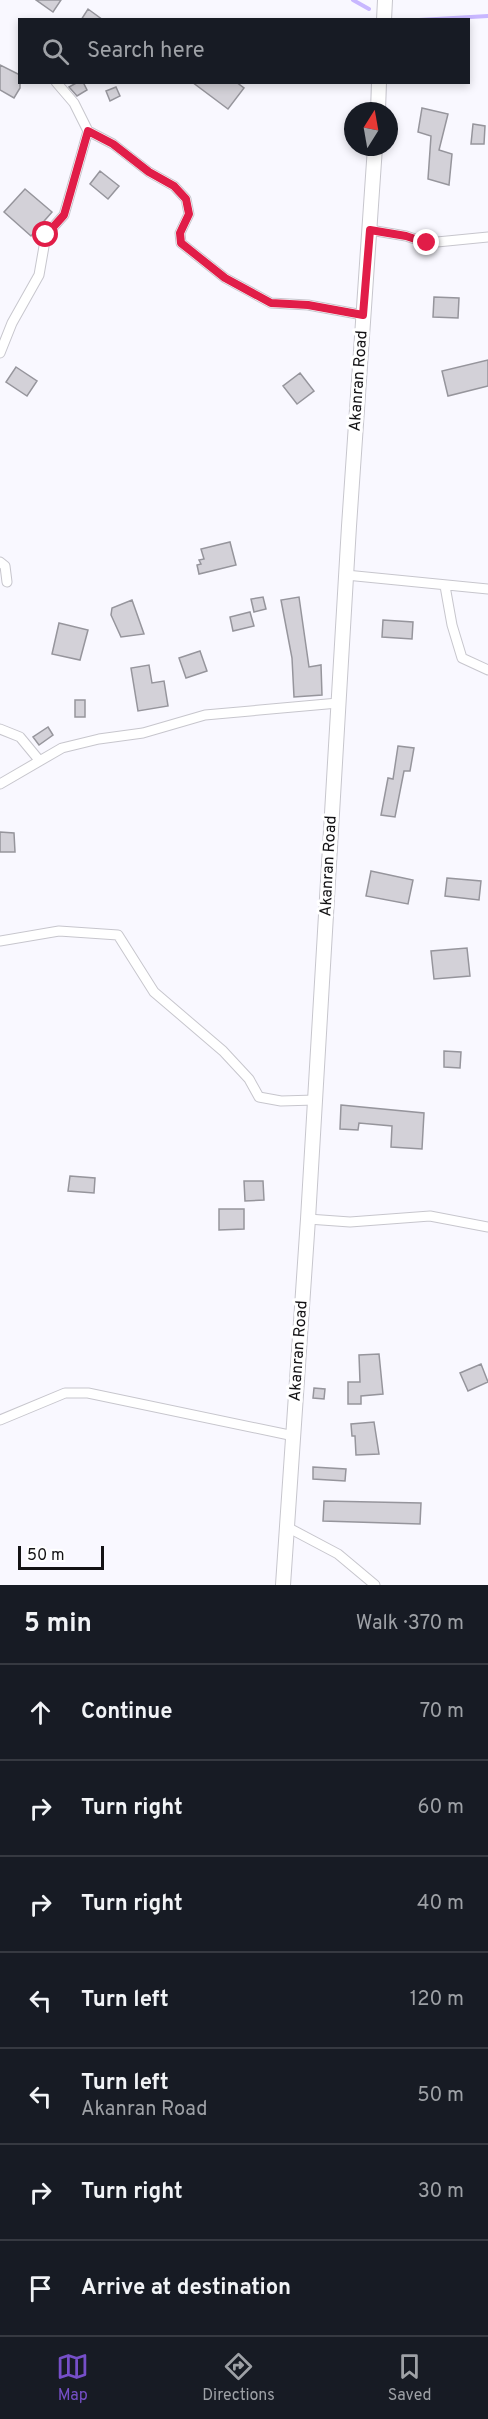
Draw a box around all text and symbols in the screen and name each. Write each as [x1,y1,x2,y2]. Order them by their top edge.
search box [18,18,470,84]
icon: search [39,35,72,68]
text: Search here [87,38,205,65]
north arrow [344,102,398,156]
route start [32,221,58,247]
route end [413,229,439,255]
street label: Akanran Road [345,330,373,432]
street label: Akanran Road [316,815,342,917]
street label: Akanran Road [285,1300,313,1402]
scale bar [18,1543,104,1570]
text: 50 m [27,1546,65,1566]
text: 5 min [24,1608,92,1641]
text: Walk · 370 m [356,1611,464,1637]
icon: ahead [24,1696,57,1729]
text: Continue [81,1699,172,1726]
text: 70 m [420,1699,464,1725]
icon: right [24,1792,57,1825]
text: Turn right [81,1795,183,1822]
text: 60 m [418,1795,464,1821]
icon: right [24,1888,57,1921]
text: Turn right [81,1891,183,1918]
text: 40 m [417,1891,464,1917]
icon: left [24,1984,57,2017]
text: Turn left [81,1987,169,2014]
text: 120 m [410,1987,464,2013]
text: Turn left [81,2070,169,2097]
icon: left [24,2080,57,2113]
text: 50 m [417,2083,464,2109]
text: Akanran Road [81,2097,207,2123]
icon: right [24,2176,57,2209]
text: Turn right [81,2179,183,2206]
text: 30 m [418,2179,464,2205]
icon: arrive [24,2272,57,2305]
text: Arrive at destination [81,2275,291,2302]
tab: Map [56,2350,89,2406]
tab: Directions [202,2350,275,2406]
tab: Saved [388,2350,432,2406]

